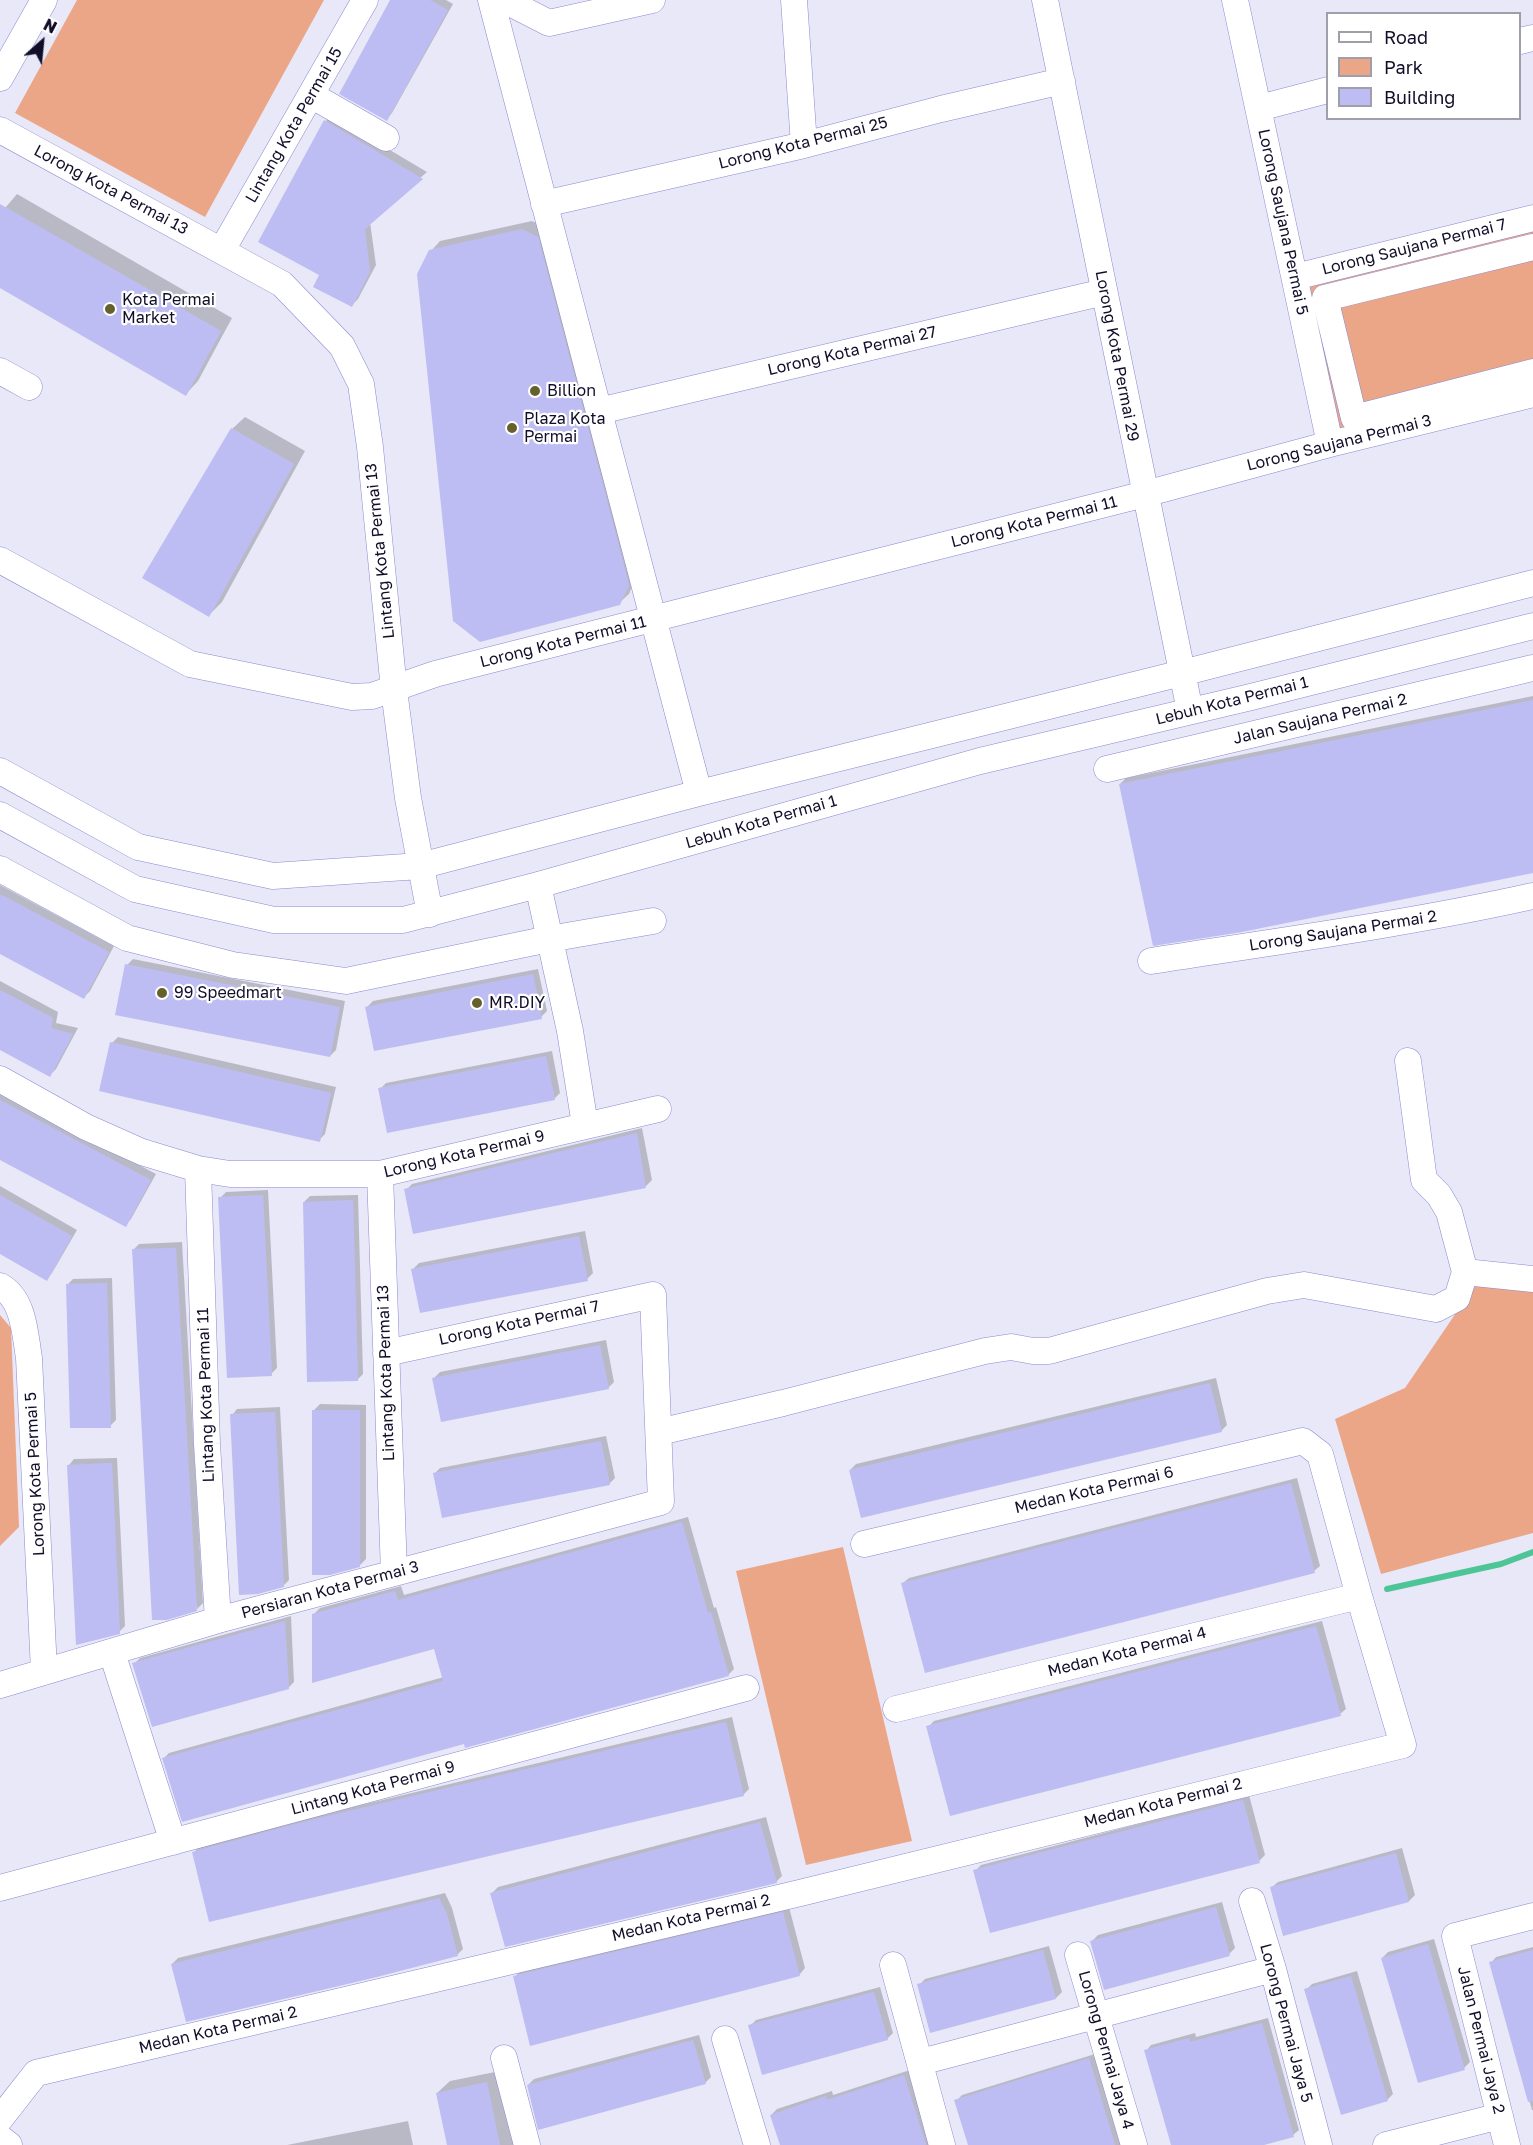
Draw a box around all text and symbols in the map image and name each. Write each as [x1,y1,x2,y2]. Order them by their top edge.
north arrow [12,12,72,72]
legend [1326,12,1521,120]
text: N [40,14,60,38]
text: Road [1384,26,1428,48]
street label: Lintang Kota Permai 15 [242,44,346,206]
text: Park [1384,56,1423,78]
text: Building [1384,86,1455,108]
street label: Lorong Kota Permai 25 [716,113,890,173]
street label: Lorong Saujana Permai 5 [1254,127,1312,317]
street label: Lorong Kota Permai 13 [31,141,191,239]
street label: Lorong Saujana Permai 7 [1320,215,1508,279]
street label: Lorong Kota Permai 29 [1091,269,1143,443]
place label: Kota Permai Market [122,290,215,328]
marker: Kota Permai Market [103,302,117,316]
street label: Lorong Kota Permai 27 [766,322,938,380]
place label: Billion [547,381,596,401]
marker: Billion [528,384,542,398]
place label: Plaza Kota Permai [524,409,606,447]
street label: Lorong Saujana Permai 3 [1245,411,1433,475]
marker: Plaza Kota Permai [505,421,519,435]
street label: Lintang Kota Permai 13 [361,462,399,640]
street label: Lorong Kota Permai 11 [949,492,1119,552]
street label: Lorong Kota Permai 11 [478,612,648,672]
street label: Lebuh Kota Permai 1 [1154,673,1310,729]
street label: Jalan Saujana Permai 2 [1231,690,1409,748]
street label: Lebuh Kota Permai 1 [683,791,839,853]
street label: Lorong Saujana Permai 2 [1248,907,1438,955]
place label: 99 Speedmart [174,983,282,1003]
marker: 99 Speedmart [155,986,169,1000]
place label: MR.DIY [489,993,545,1013]
marker: MR.DIY [470,996,484,1010]
street label: Lorong Kota Permai 9 [382,1126,546,1182]
street label: Lintang Kota Permai 13 [373,1285,399,1461]
street label: Lorong Kota Permai 7 [437,1297,601,1349]
street label: Lintang Kota Permai 11 [193,1307,219,1483]
street label: Lorong Kota Permai 5 [21,1391,49,1557]
street label: Medan Kota Permai 6 [1013,1462,1175,1518]
street label: Persiaran Kota Permai 3 [239,1557,421,1623]
street label: Medan Kota Permai 4 [1046,1623,1208,1681]
street label: Lintang Kota Permai 9 [289,1757,457,1819]
street label: Medan Kota Permai 2 [1082,1774,1244,1832]
street label: Medan Kota Permai 2 [610,1890,772,1946]
street label: Lorong Permai Jaya 5 [1256,1941,1316,2105]
street label: Jalan Permai Jaya 2 [1453,1964,1509,2116]
street label: Lorong Permai Jaya 4 [1074,1968,1138,2132]
street label: Medan Kota Permai 2 [137,2002,299,2058]

